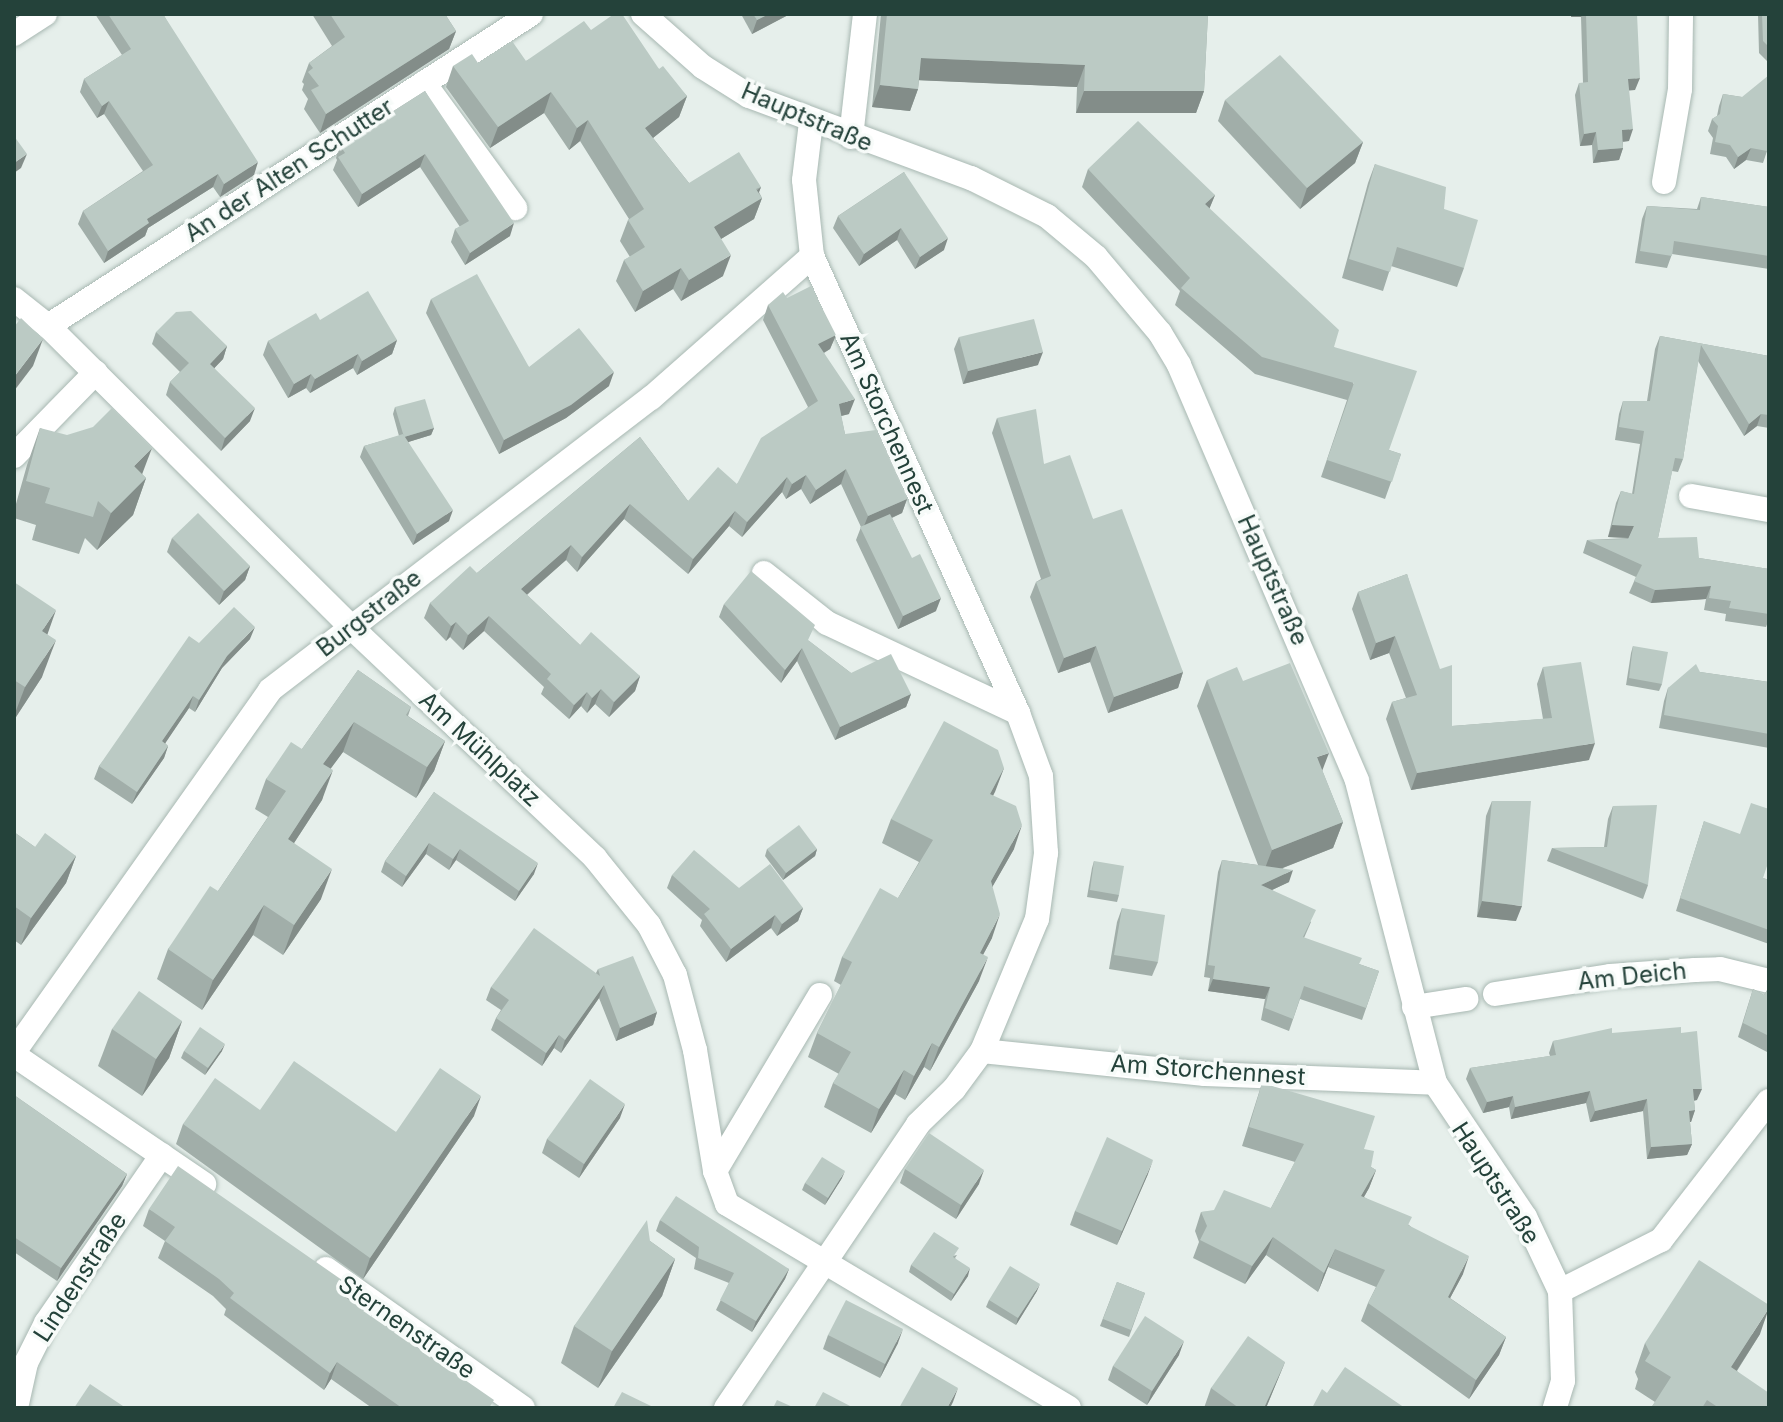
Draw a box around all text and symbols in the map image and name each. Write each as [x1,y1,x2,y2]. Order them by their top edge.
street label: Hauptstraße [737,76,877,158]
street label: An der Alten Schutter [179,92,399,248]
street label: Am Storchennest [834,328,940,518]
street label: Hauptstraße [1231,510,1315,650]
street label: Burgstraße [311,563,427,663]
street label: Am Mühlplatz [413,686,547,812]
street label: Am Deich [1576,956,1688,996]
street label: Am Storchennest [1110,1049,1306,1091]
street label: Hauptstraße [1446,1117,1546,1249]
street label: Lindenstraße [28,1207,132,1347]
street label: Sternenstraße [333,1269,481,1385]

